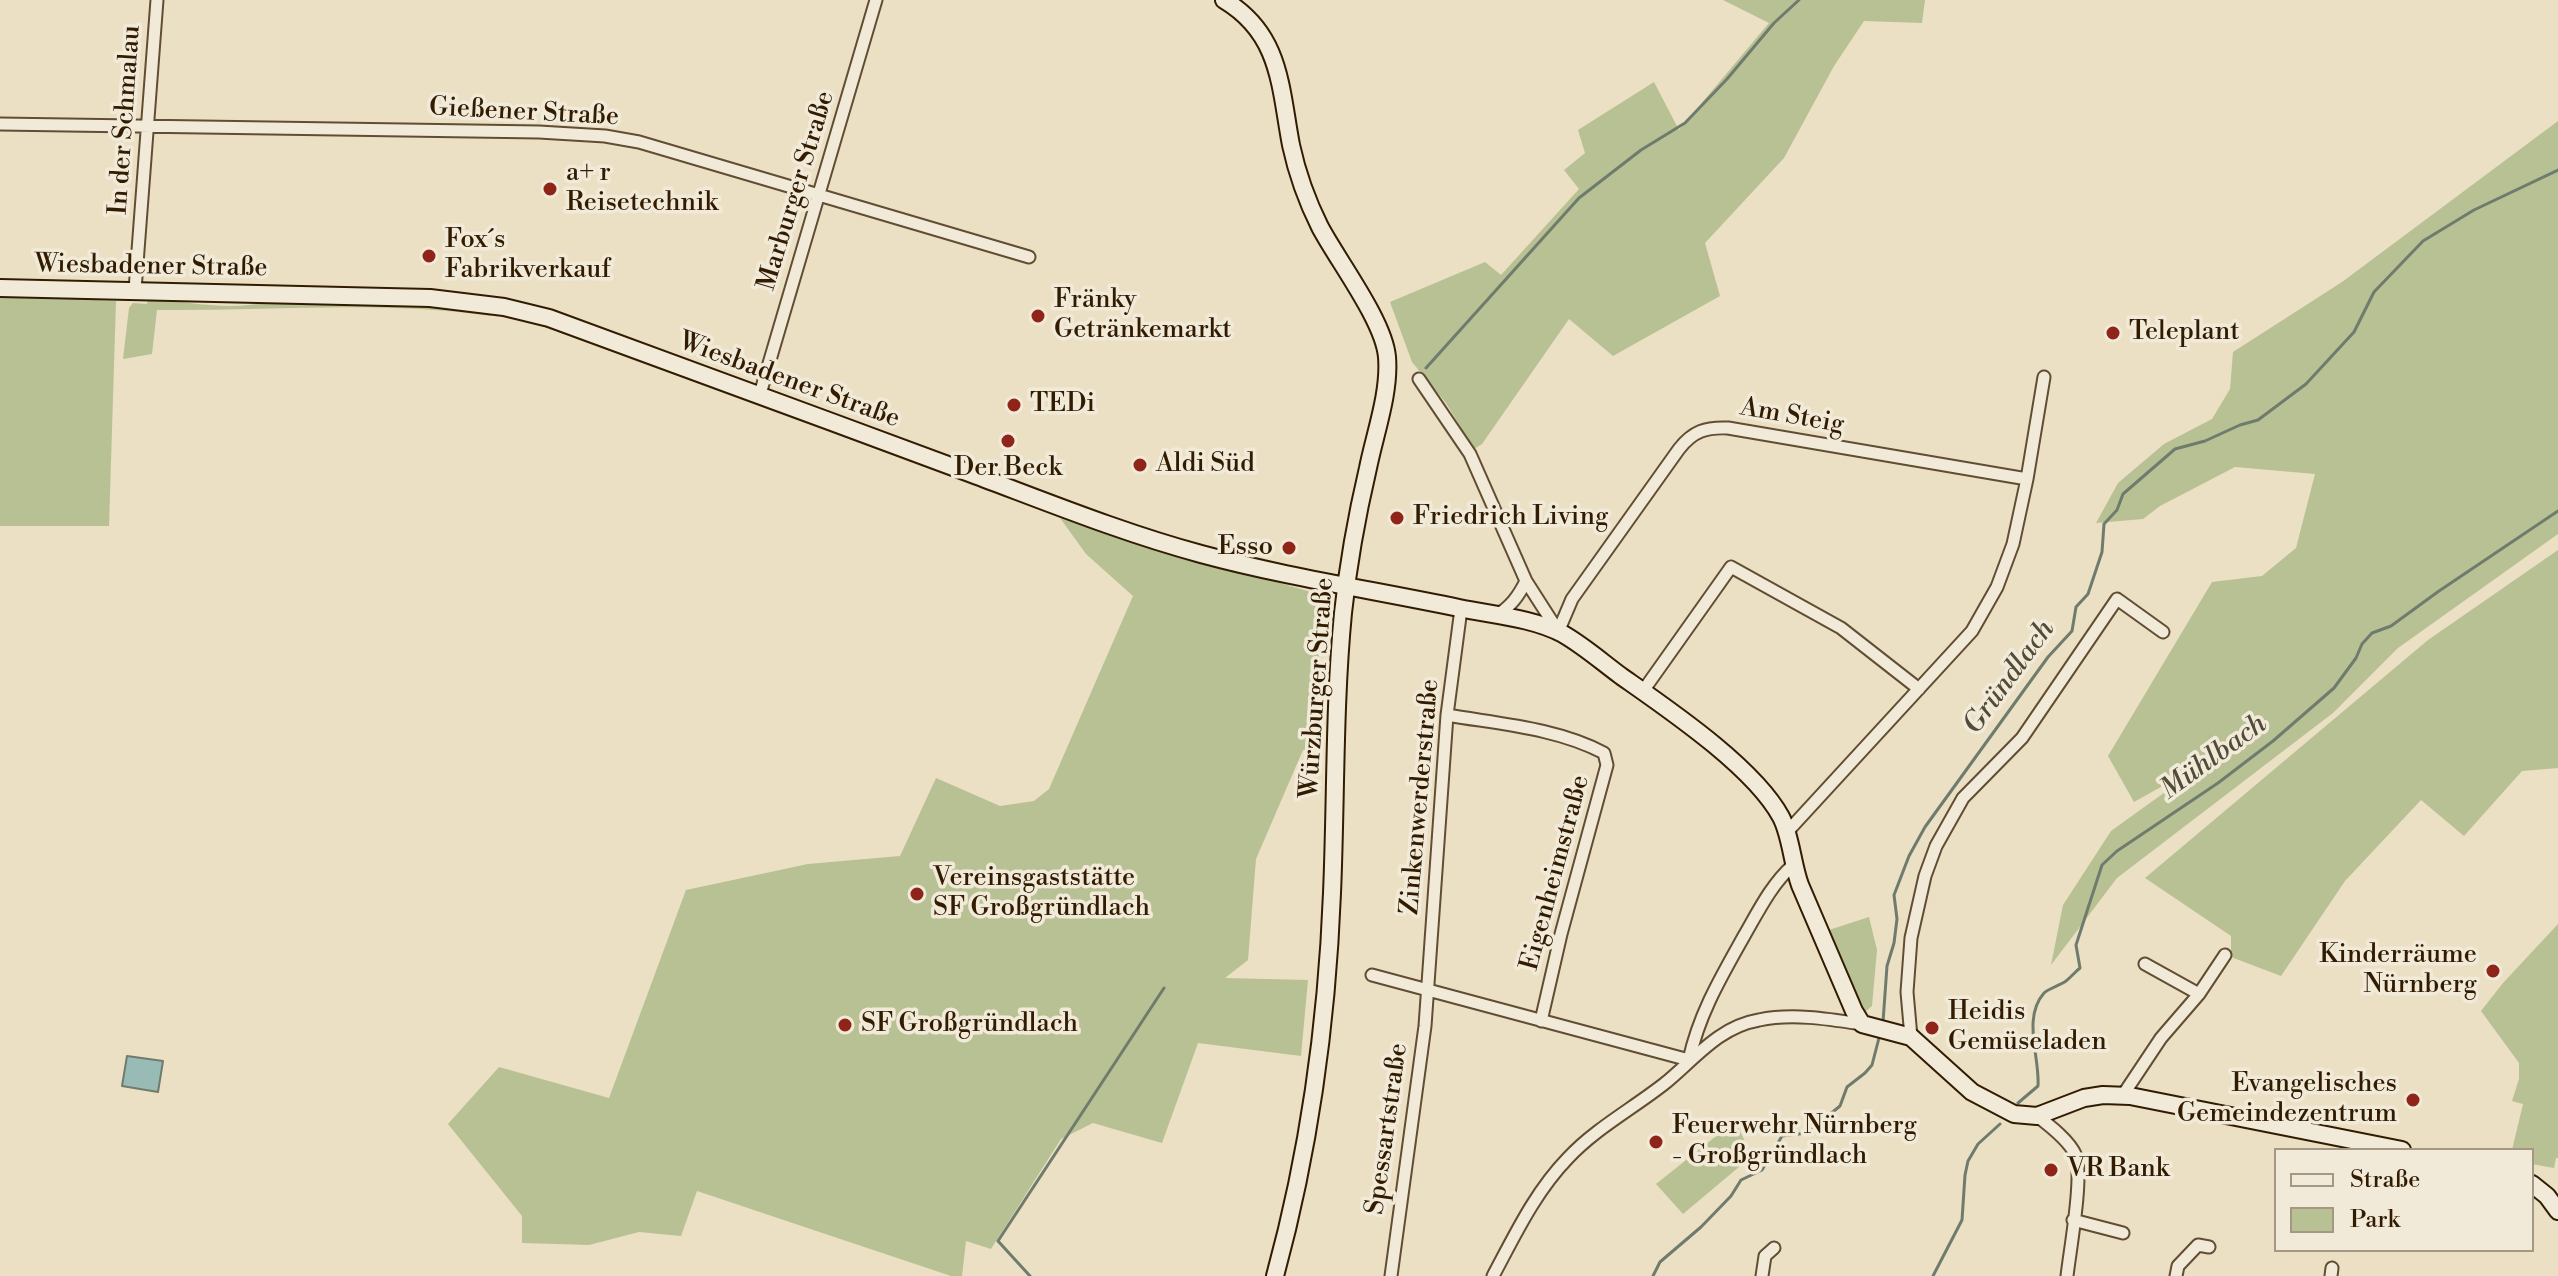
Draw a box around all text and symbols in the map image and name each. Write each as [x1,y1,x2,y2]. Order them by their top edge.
street label: In der Schmalau [104,24,148,216]
street label: Marburger Straße [752,88,842,294]
street label: Gießener Straße [428,92,620,134]
place label: a+ r Reisetechnik [566,158,718,220]
marker: a+ r Reisetechnik [541,180,559,198]
place label: Fox´s Fabrikverkauf [445,225,611,286]
marker: Fox´s Fabrikverkauf [420,247,438,265]
street label: Wiesbadener Straße [34,249,268,285]
place label: Fränky Getränkemarkt [1054,285,1231,346]
marker: Fränky Getränkemarkt [1029,307,1047,325]
place label: Teleplant [2129,317,2239,349]
marker: Teleplant [2104,324,2122,342]
street label: Wiesbadener Straße [674,327,904,435]
place label: TEDi [1030,389,1095,421]
street label: Am Steig [1738,393,1846,441]
marker: TEDi [1005,396,1023,414]
marker: Der Beck [999,432,1017,450]
place label: Aldi Süd [1156,449,1255,481]
place label: Der Beck [954,453,1062,485]
marker: Aldi Süd [1131,456,1149,474]
place label: Friedrich Living [1413,502,1608,534]
marker: Friedrich Living [1388,509,1406,527]
place label: Esso [1218,532,1273,564]
marker: Esso [1280,539,1298,557]
street label: Würzburger Straße [1295,577,1341,799]
water label: Gründlach [1957,614,2063,742]
street label: Zinkenwerderstraße [1395,678,1447,916]
water label: Mühlbach [2154,708,2274,808]
street label: Eigenheimstraße [1515,772,1597,974]
place label: Vereinsgaststätte SF Großgründlach [933,863,1150,924]
marker: Vereinsgaststätte SF Großgründlach [908,885,926,903]
place label: Kinderräume Nürnberg [2319,940,2477,1002]
marker: Kinderräume Nürnberg [2484,962,2502,980]
place label: Heidis Gemüseladen [1948,997,2107,1058]
place label: SF Großgründlach [861,1009,1078,1041]
marker: SF Großgründlach [836,1016,854,1034]
marker: Heidis Gemüseladen [1923,1019,1941,1037]
street label: Spessartstraße [1361,1041,1415,1217]
place label: Evangelisches Gemeindezentrum [2177,1069,2397,1130]
marker: Evangelisches Gemeindezentrum [2404,1091,2422,1109]
place label: Feuerwehr Nürnberg - Großgründlach [1672,1111,1917,1172]
marker: Feuerwehr Nürnberg - Großgründlach [1647,1133,1665,1151]
legend [2274,1148,2534,1252]
place label: VR Bank [2067,1154,2169,1186]
marker: VR Bank [2042,1161,2060,1179]
text: Straße [2350,1165,2420,1195]
text: Park [2350,1205,2400,1235]

